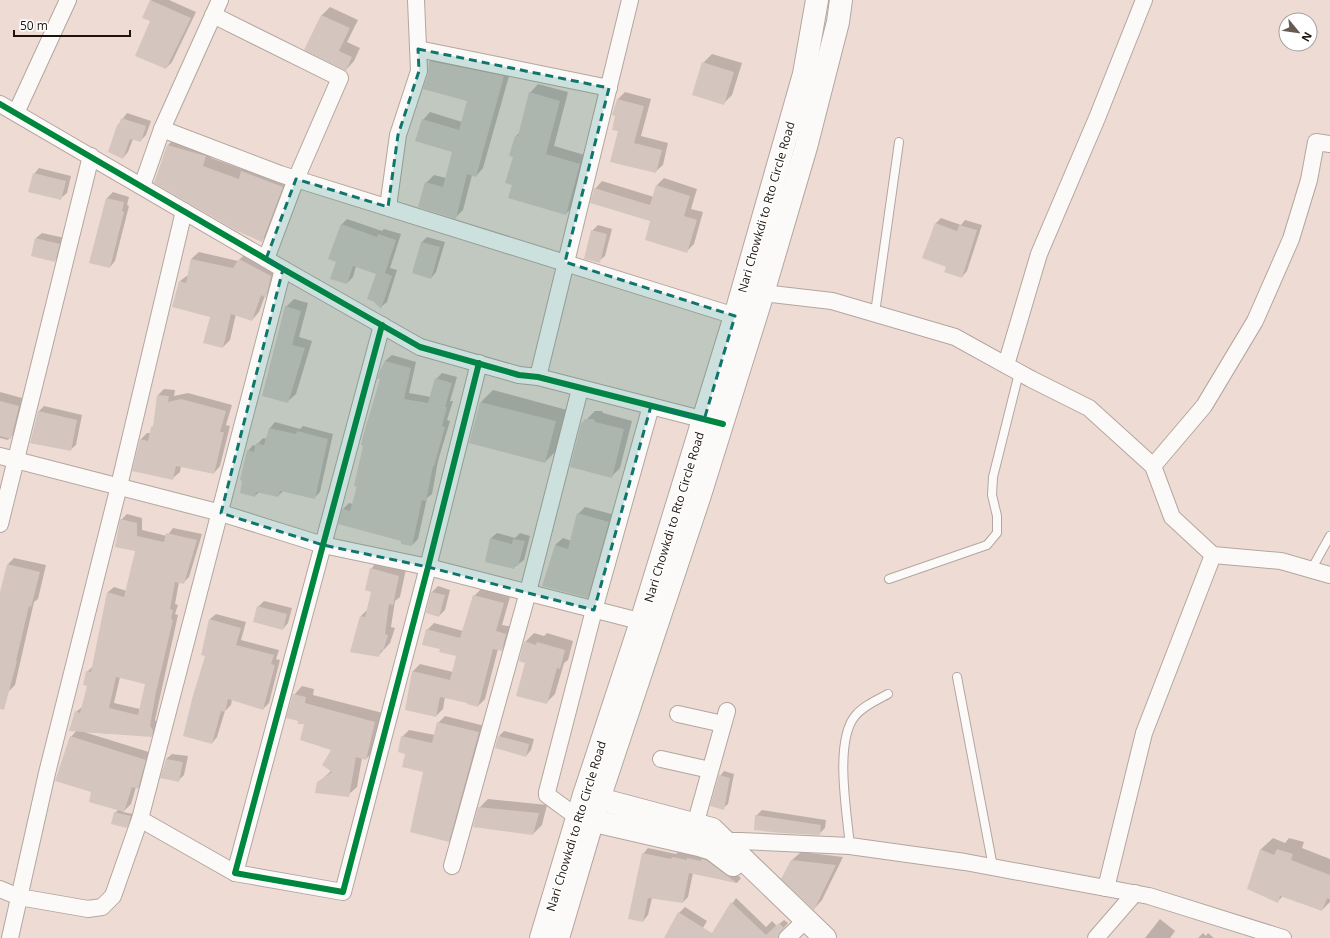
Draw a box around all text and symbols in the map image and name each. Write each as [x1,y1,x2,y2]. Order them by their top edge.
scale bar [14,12,130,38]
north arrow [1278,12,1318,52]
text: 50 m [20,17,48,34]
text: N [1298,30,1316,45]
street label: Nari Chowkdi to Rto Circle Road [733,119,799,295]
street label: Nari Chowkdi to Rto Circle Road [640,430,708,604]
street label: Nari Chowkdi to Rto Circle Road [542,739,610,913]

